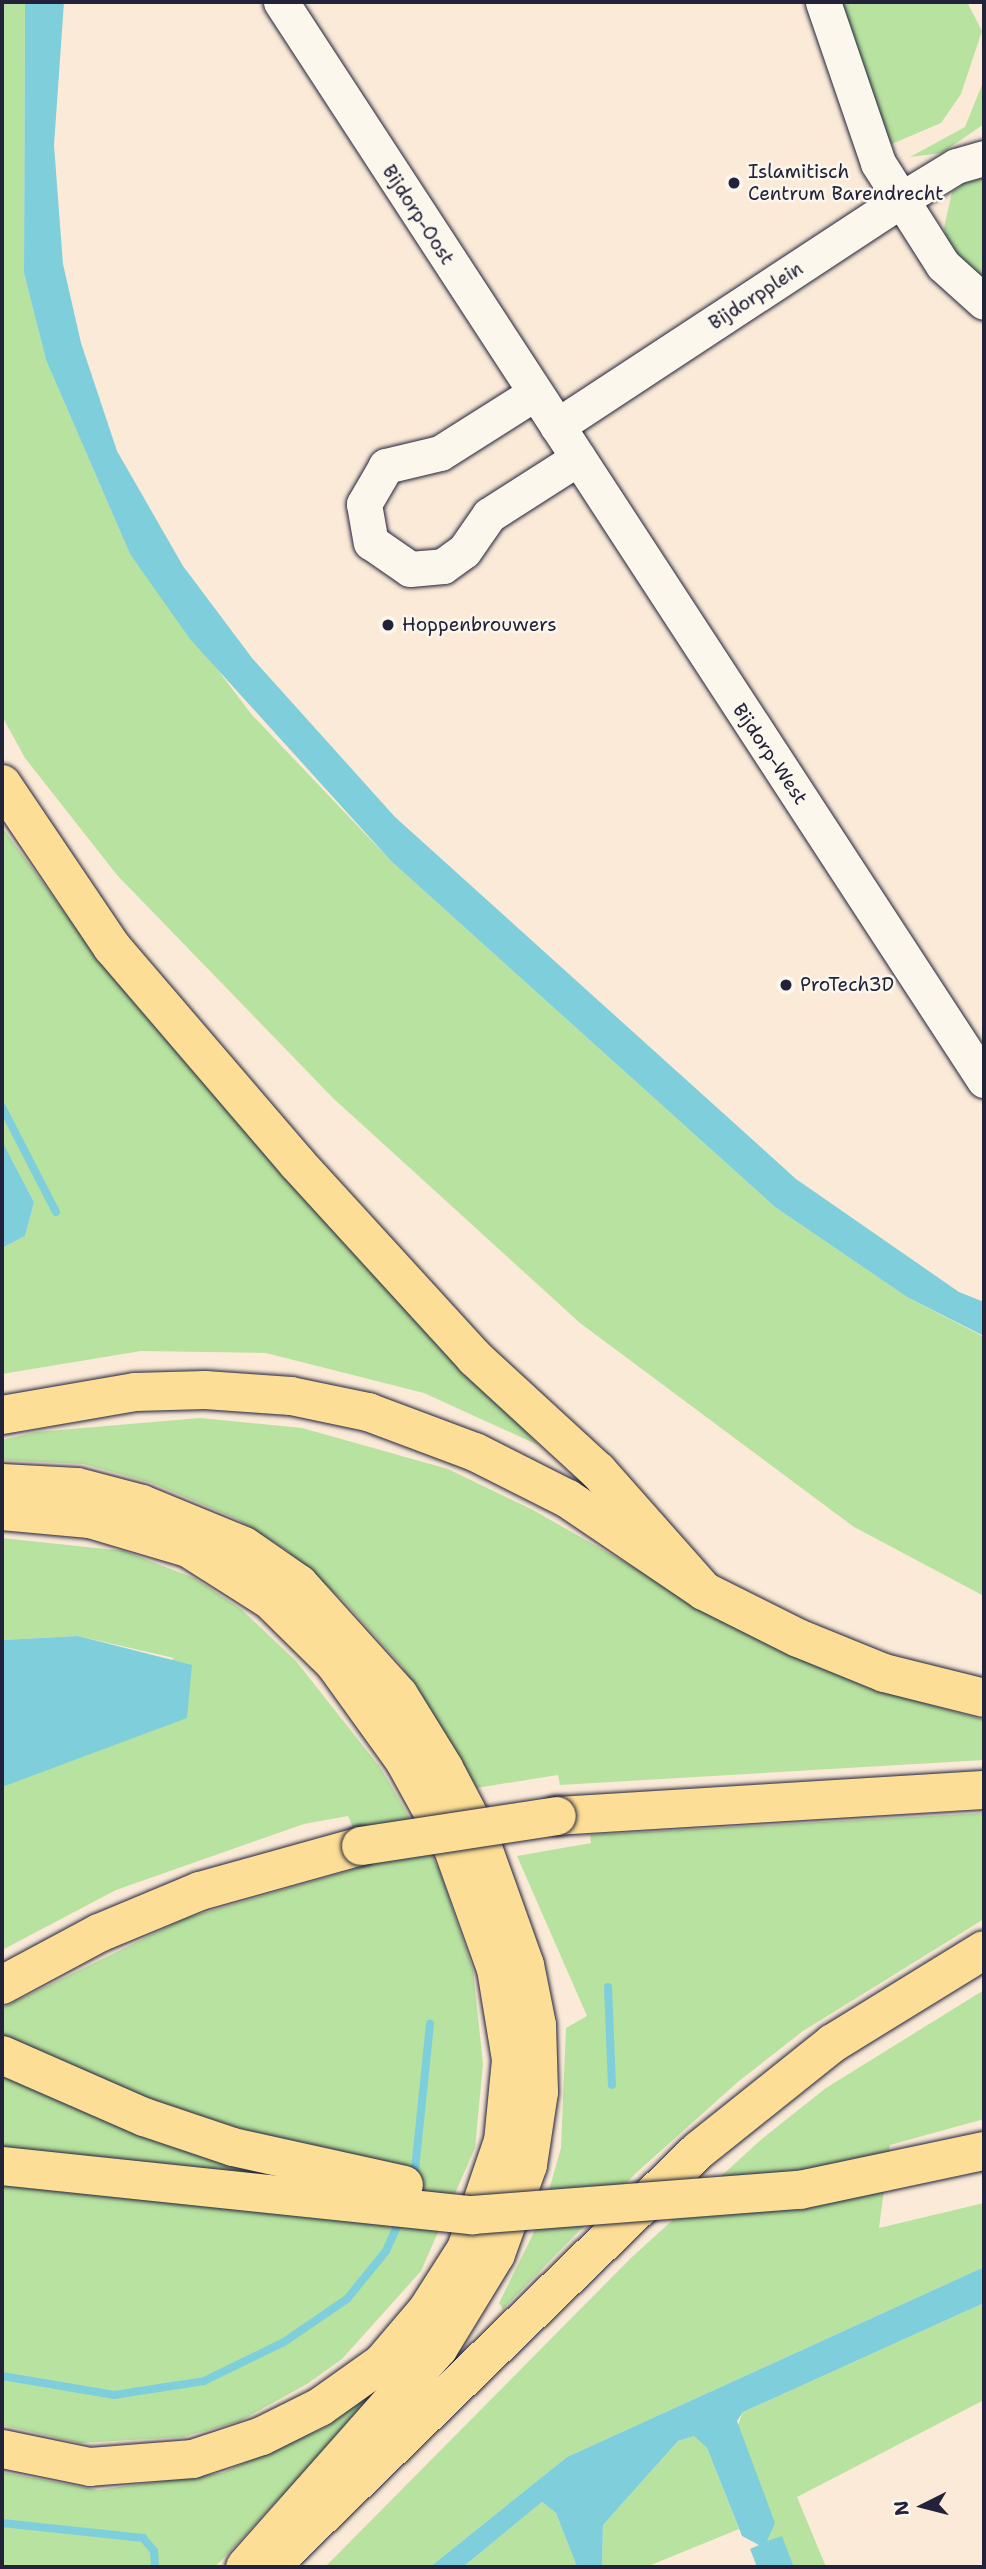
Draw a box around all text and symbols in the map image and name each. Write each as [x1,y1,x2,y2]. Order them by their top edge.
street label: Bijdorp-Oost [377,161,459,269]
place label: Islamitisch Centrum Barendrecht [748,161,944,205]
marker: Islamitisch Centrum Barendrecht [726,175,742,191]
street label: Bijdorpplein [705,257,807,335]
place label: Hoppenbrouwers [402,614,557,636]
marker: Hoppenbrouwers [380,617,396,633]
street label: Bijdorp-West [728,699,812,809]
place label: ProTech3D [800,974,894,996]
marker: ProTech3D [778,977,794,993]
north arrow [888,2471,958,2541]
text: N [888,2499,915,2517]

